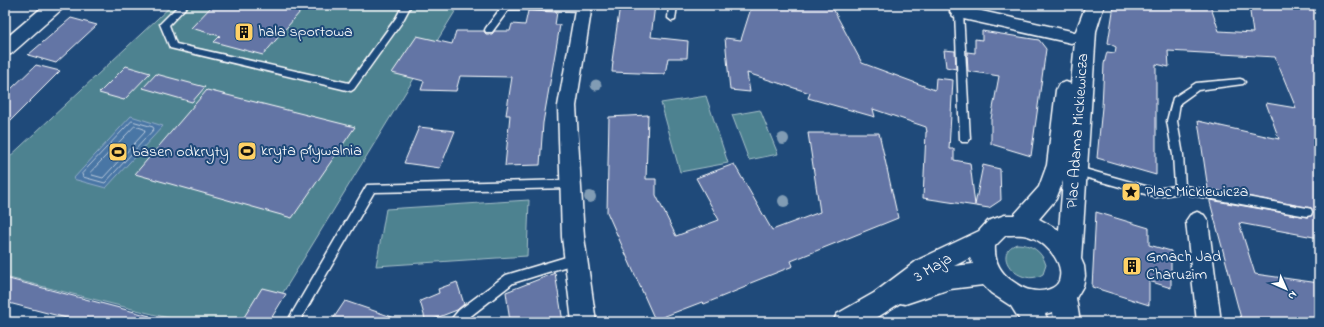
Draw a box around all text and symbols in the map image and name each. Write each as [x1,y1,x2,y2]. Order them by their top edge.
place label: hala sportowa [258,20,353,44]
building icon: hala sportowa [233,21,255,43]
street label: Plac Adama Mickiewicza [1061,52,1095,210]
place label: kryta pływalnia [261,139,362,163]
place label: basen odkryty [132,140,229,164]
sports icon: kryta pływalnia [236,140,258,162]
sports icon: basen odkryty [107,141,129,163]
place label: Plac Mickiewicza [1145,180,1248,204]
place icon: Plac Mickiewicza [1120,181,1142,203]
place label: Gmach Jad Charuzim [1146,245,1221,287]
street label: 3 Maja [909,247,957,289]
building icon: Gmach Jad Charuzim [1121,255,1143,277]
north arrow [1266,269,1306,309]
text: N [1284,287,1301,304]

